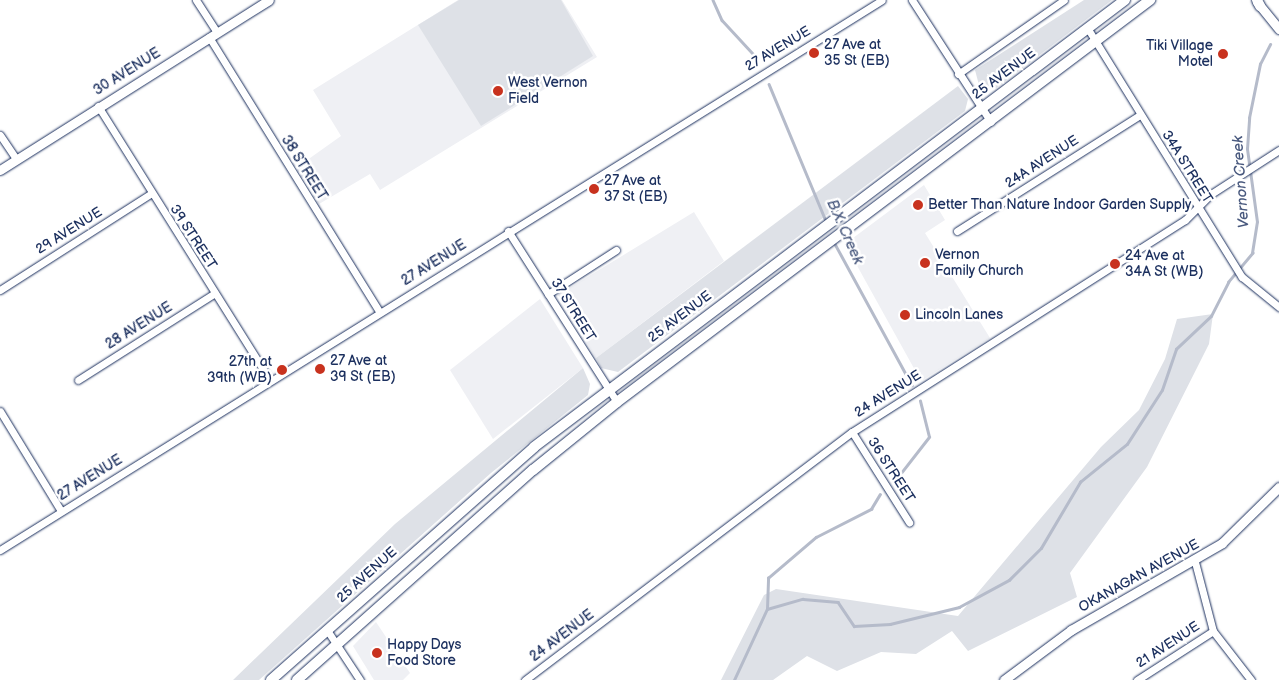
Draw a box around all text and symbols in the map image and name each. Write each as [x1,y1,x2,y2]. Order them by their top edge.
street label: 27 AVENUE [742,23,814,75]
place label: 27 Ave at 35 St (EB) [824,37,890,70]
place label: Tiki Village Motel [1146,38,1213,70]
street label: 30 AVENUE [90,45,164,99]
street label: 25 AVENUE [969,45,1039,103]
marker: 27 Ave at 35 St (EB) [808,47,820,59]
marker: Tiki Village Motel [1217,48,1229,60]
place label: West Vernon Field [508,75,588,108]
marker: West Vernon Field [492,85,504,97]
street label: 34A STREET [1158,127,1216,207]
street label: 38 STREET [277,132,331,204]
street label: 24A AVENUE [1002,132,1082,192]
water label: Vernon Creek [1229,135,1253,229]
place label: 27 Ave at 37 St (EB) [604,173,669,206]
marker: 27 Ave at 37 St (EB) [588,183,600,195]
water label: B.X. Creek [823,197,867,267]
place label: Better Than Nature Indoor Garden Supply [928,197,1192,213]
marker: Better Than Nature Indoor Garden Supply [912,199,924,211]
street label: 39 STREET [166,201,220,273]
street label: 29 AVENUE [33,204,105,258]
street label: 27 AVENUE [398,236,470,290]
place label: Vernon Family Church [935,247,1024,280]
place label: 24 Ave at 34A St (WB) [1125,248,1204,280]
marker: Vernon Family Church [919,257,931,269]
marker: 24 Ave at 34A St (WB) [1109,258,1121,270]
street label: 37 STREET [547,275,599,345]
street label: 25 AVENUE [645,288,715,346]
street label: 28 AVENUE [103,299,175,353]
place label: Lincoln Lanes [915,307,1003,323]
marker: Lincoln Lanes [899,309,911,321]
place label: 27 Ave at 39 St (EB) [330,353,396,386]
place label: 27th at 39th (WB) [207,354,272,387]
marker: 27 Ave at 39 St (EB) [314,363,326,375]
marker: 27th at 39th (WB) [276,364,288,376]
street label: 24 AVENUE [851,367,925,421]
street label: 36 STREET [864,434,918,506]
street label: 27 AVENUE [54,451,126,505]
street label: OKANAGAN AVENUE [1076,536,1202,616]
street label: 25 AVENUE [333,544,401,606]
street label: 24 AVENUE [527,607,597,665]
street label: 21 AVENUE [1133,618,1203,672]
place label: Happy Days Food Store [387,637,462,670]
marker: Happy Days Food Store [371,647,383,659]

